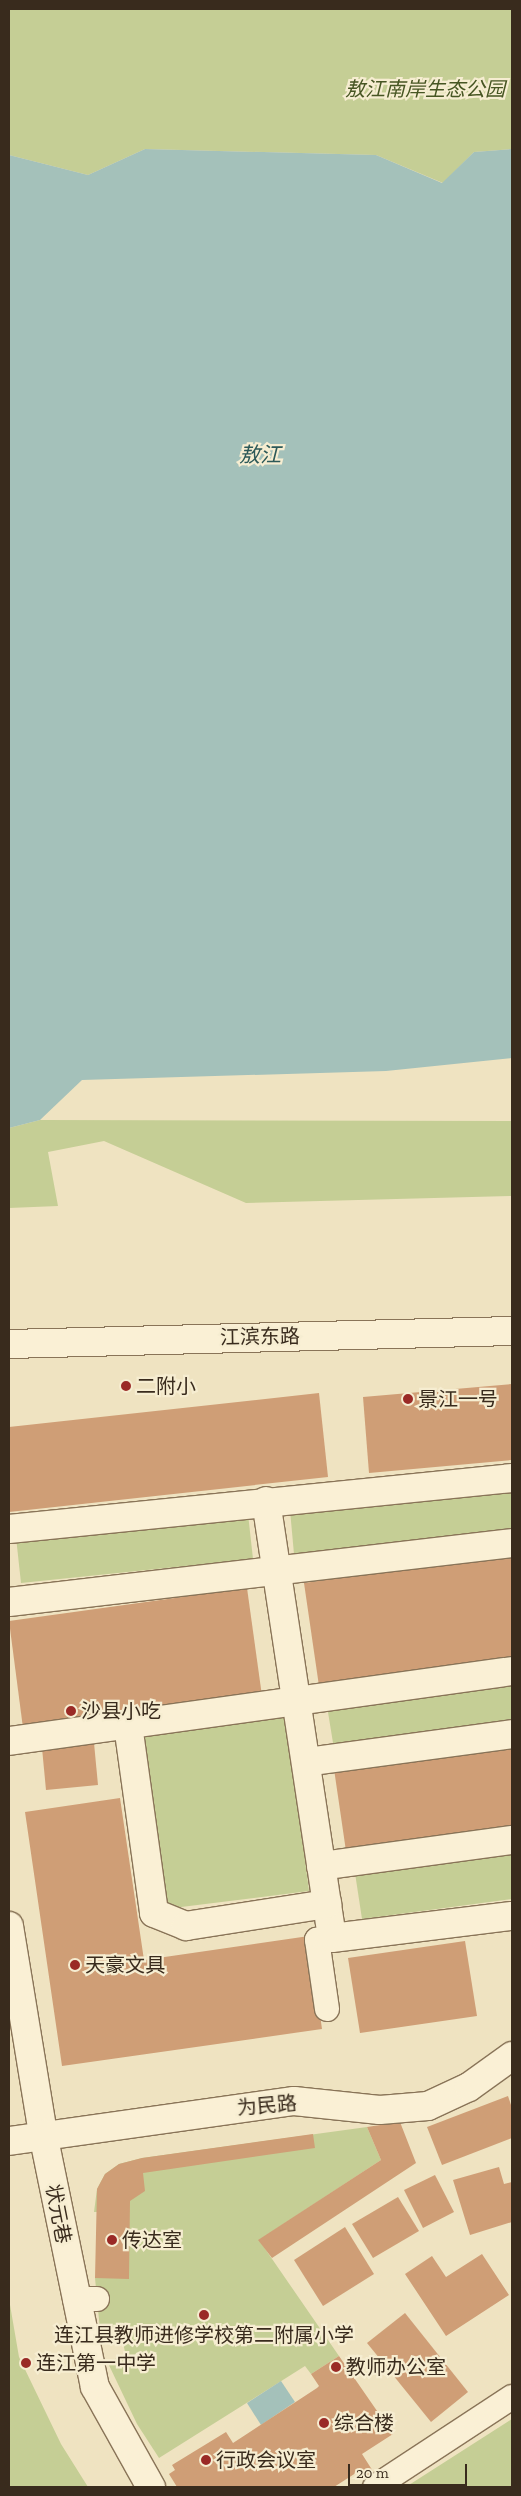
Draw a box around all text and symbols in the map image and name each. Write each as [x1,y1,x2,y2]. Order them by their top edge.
park label: 敖江南岸生态公园 [345,77,505,101]
water label: 敖江 [239,442,281,468]
street label: 江滨东路 [220,1324,300,1350]
place label: 二附小 [136,1374,196,1398]
marker: 二附小 [120,1380,132,1392]
place label: 景江一号 [418,1387,498,1411]
marker: 景江一号 [402,1393,414,1405]
place label: 沙县小吃 [81,1699,161,1723]
marker: 沙县小吃 [65,1705,77,1717]
place label: 天豪文具 [85,1953,165,1977]
marker: 天豪文具 [69,1959,81,1971]
street label: 为民路 [236,2091,298,2121]
street label: 状元巷 [40,2182,76,2246]
place label: 传达室 [122,2228,182,2252]
marker: 传达室 [106,2234,118,2246]
marker: 连江县教师进修学校第二附属小学 [198,2309,210,2321]
place label: 连江县教师进修学校第二附属小学 [54,2323,354,2347]
place label: 连江第一中学 [36,2351,156,2375]
place label: 教师办公室 [346,2355,446,2379]
marker: 连江第一中学 [20,2357,32,2369]
marker: 教师办公室 [330,2361,342,2373]
place label: 综合楼 [334,2411,394,2435]
marker: 综合楼 [318,2417,330,2429]
place label: 行政会议室 [216,2448,316,2472]
marker: 行政会议室 [200,2454,212,2466]
scale bar [351,2454,470,2486]
text: 20 m [356,2464,389,2482]

